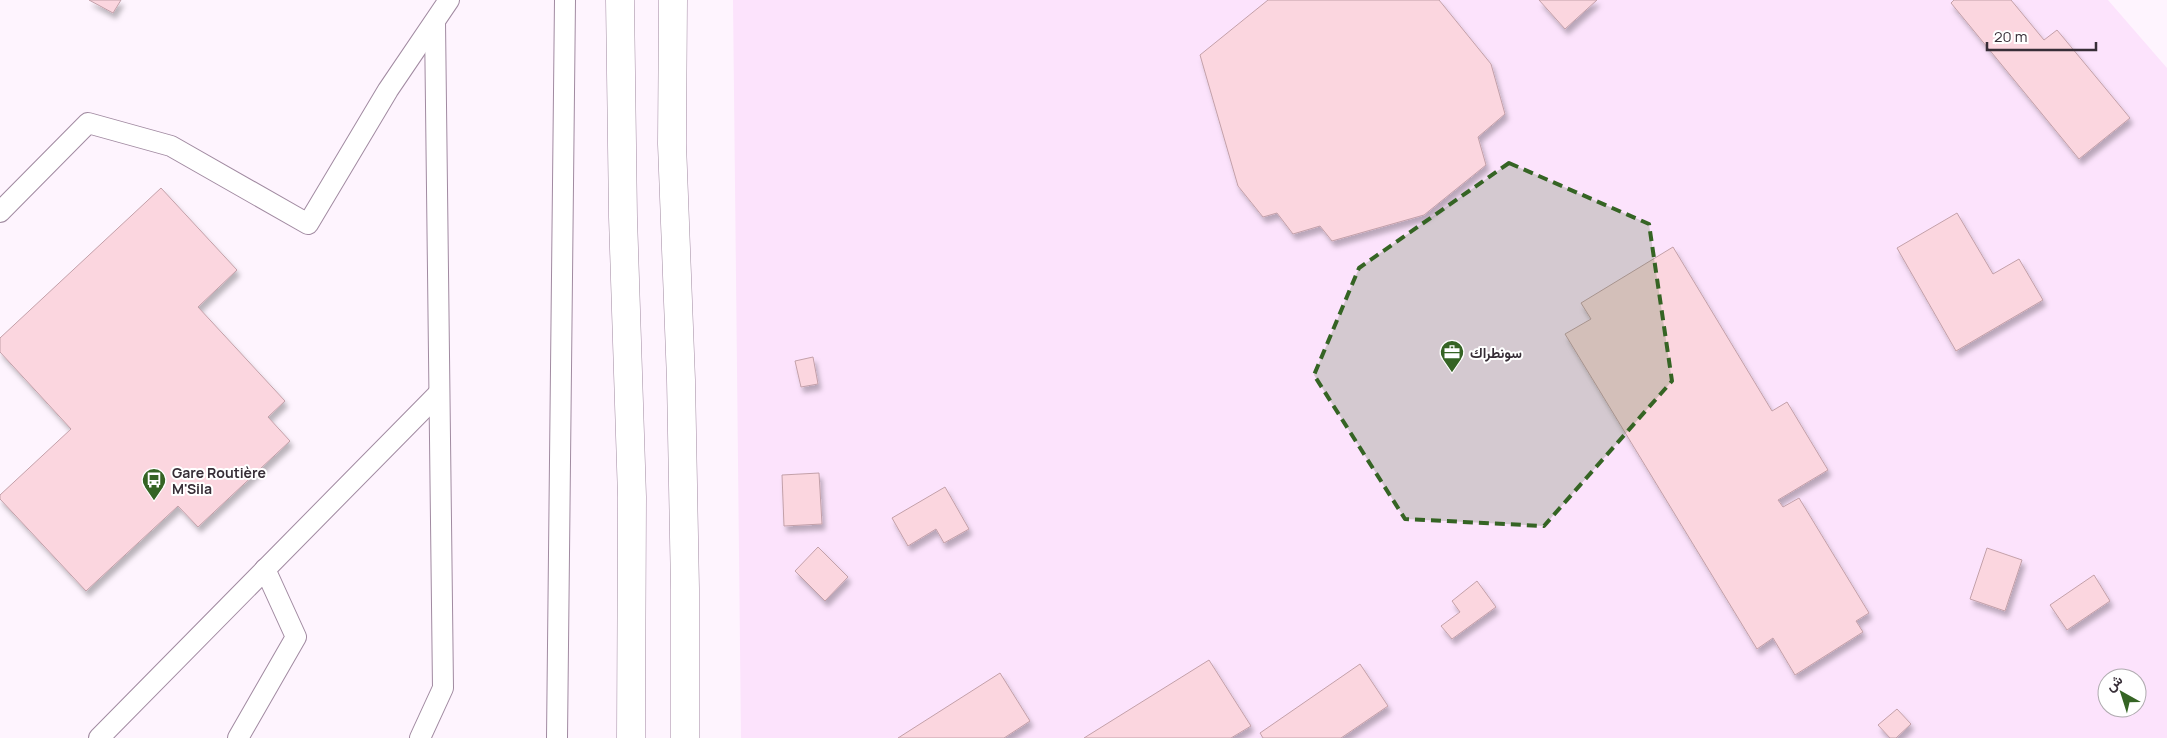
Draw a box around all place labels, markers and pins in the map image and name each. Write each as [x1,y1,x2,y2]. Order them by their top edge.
office icon: سونطراك [1439,339,1465,373]
place label: سونطراك [1470,343,1522,362]
place label: Gare Routière M'Sila [172,463,266,498]
bus stop icon: Gare Routière M'Sila [141,467,167,501]

